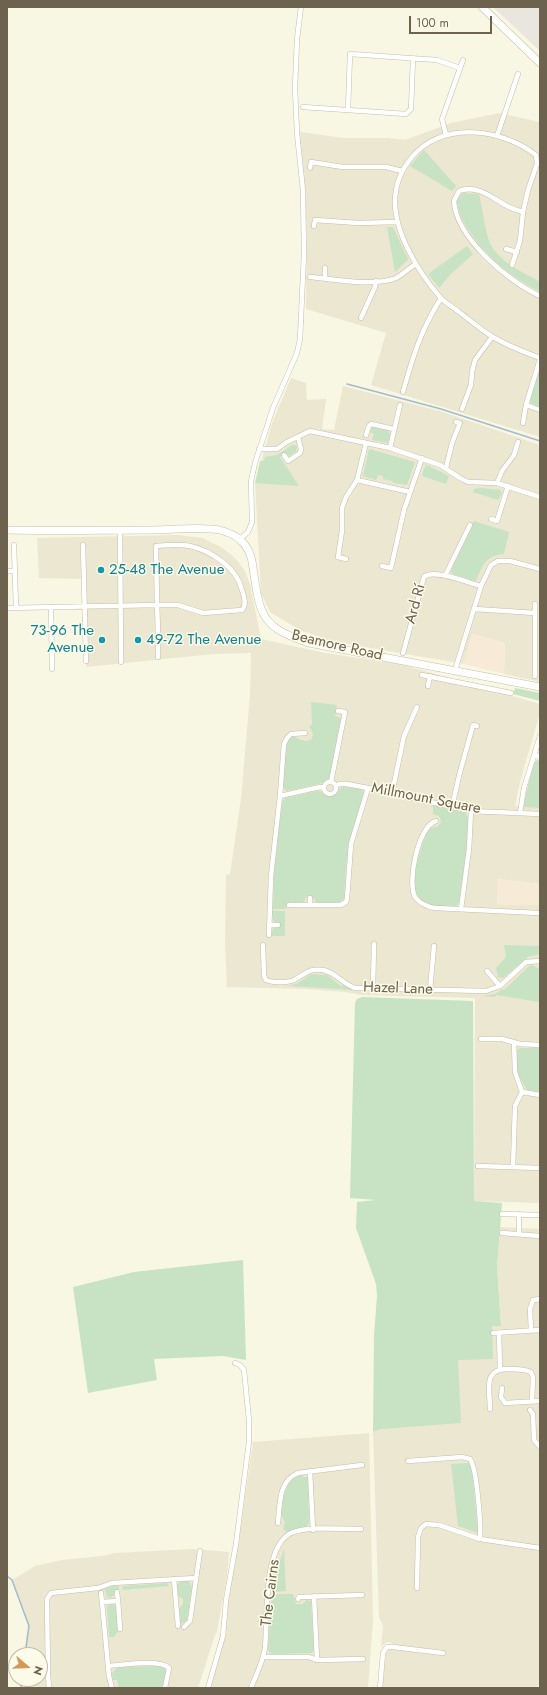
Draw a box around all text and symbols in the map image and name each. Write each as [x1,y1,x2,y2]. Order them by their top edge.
scale bar [411,8,494,34]
text: 100 m [416,14,449,32]
place label: 25-48 The Avenue [109,561,224,579]
marker: 25-48 The Avenue [96,565,106,575]
street label: Ard Rí [402,582,430,626]
place label: 73-96 The Avenue [30,622,94,657]
street label: Beamore Road [290,627,384,665]
place label: 49-72 The Avenue [146,631,261,649]
marker: 73-96 The Avenue [97,635,107,645]
marker: 49-72 The Avenue [133,635,143,645]
street label: Millmount Square [370,780,482,818]
street label: Hazel Lane [363,979,433,999]
street label: The Cairns [258,1558,284,1628]
north arrow [8,1647,48,1687]
text: N [29,1664,47,1677]

